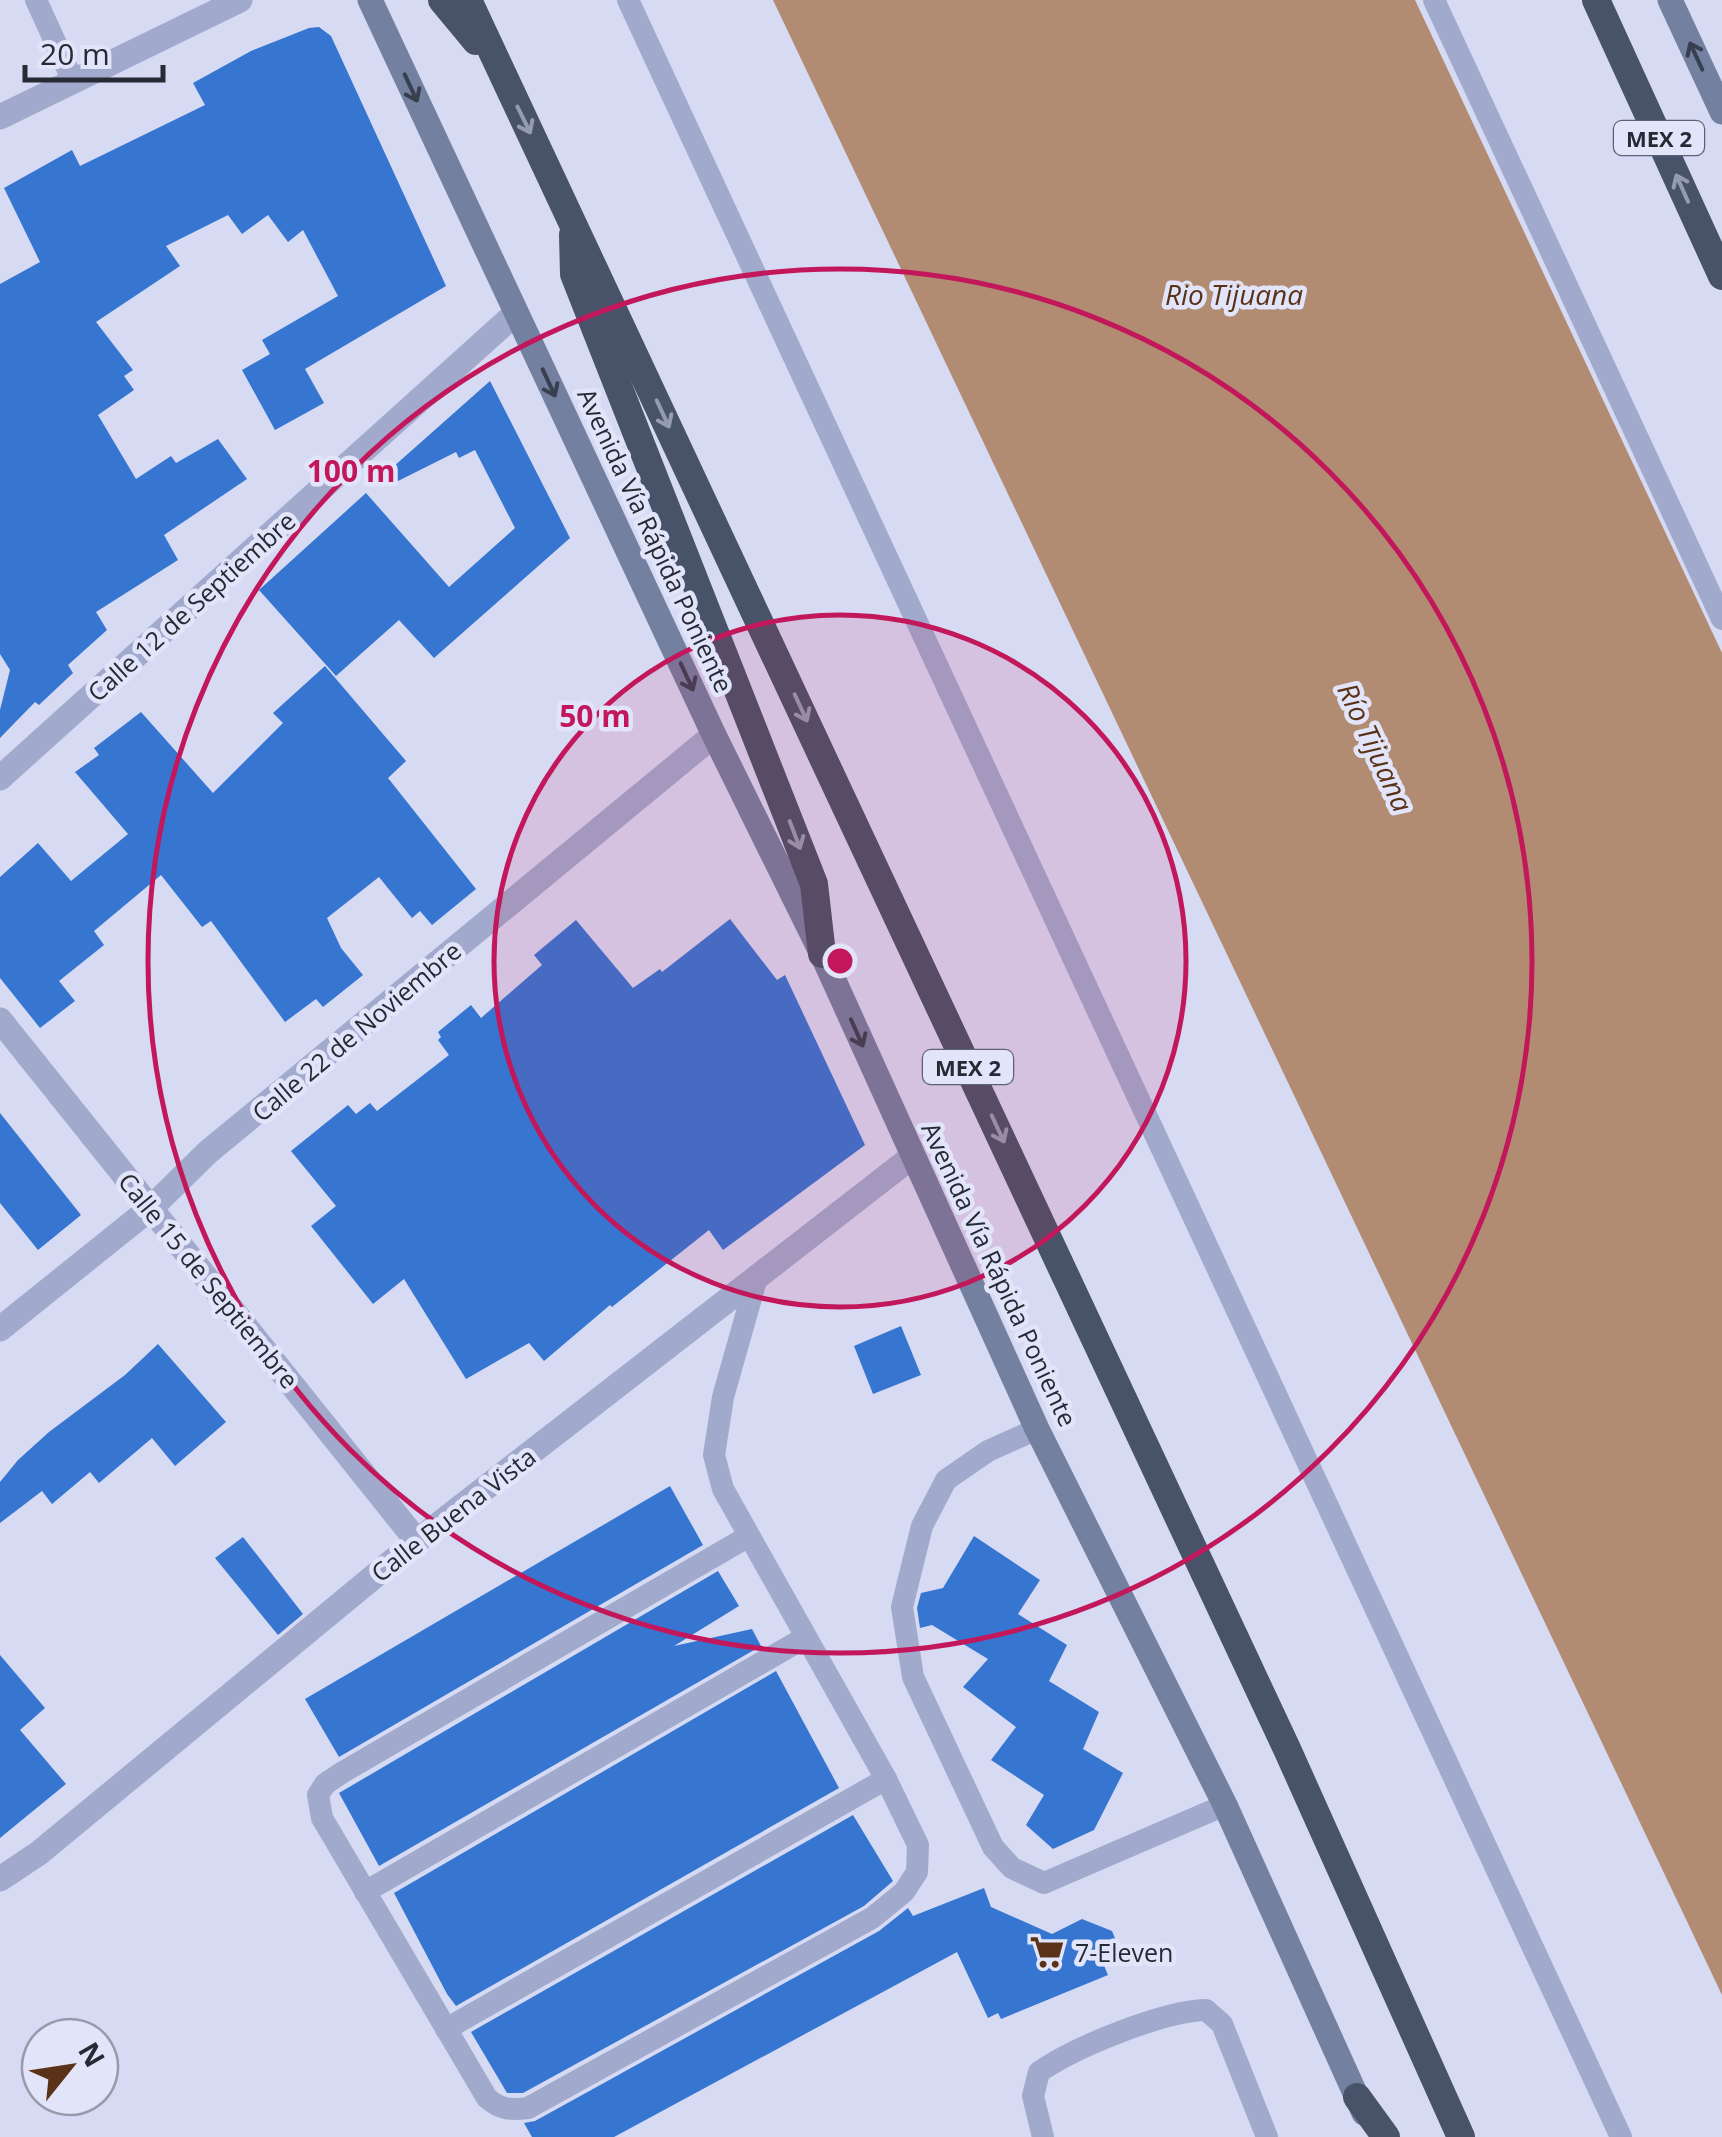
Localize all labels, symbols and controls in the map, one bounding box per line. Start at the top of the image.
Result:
scale bar [25,20,162,82]
text: 20 m [40,33,110,74]
one-way arrow [1686,41,1704,72]
one-way arrow [402,73,421,103]
one-way arrow [516,104,535,134]
road number: MEX 2 [1614,121,1704,155]
one-way arrow [1671,174,1690,204]
water label: Rio Tijuana [1165,275,1303,313]
one-way arrow [541,367,559,397]
street label: Avenida Vía Rápida Poniente [570,382,742,698]
one-way arrow [655,398,673,429]
text: 100 m [307,450,395,491]
street label: Calle 12 de Septiembre [80,503,302,709]
one-way arrow [678,661,697,691]
water label: Río Tijuana [1330,676,1422,818]
one-way arrow [792,692,811,722]
text: 50 m [559,695,631,736]
one-way arrow [787,819,805,849]
street label: Calle 22 de Noviembre [244,933,468,1129]
centre of rings [822,943,858,979]
one-way arrow [849,1017,868,1047]
road number: MEX 2 [923,1050,1013,1084]
one-way arrow [989,1114,1008,1144]
street label: Avenida Vía Rápida Poniente [914,1116,1086,1432]
street label: Calle 15 de Septiembre [111,1165,307,1395]
street label: Calle Buena Vista [364,1439,542,1589]
supermarket icon: 7-Eleven [1028,1933,1066,1971]
place label: 7-Eleven [1075,1935,1173,1969]
north arrow [20,2017,120,2117]
text: N [70,2035,115,2073]

